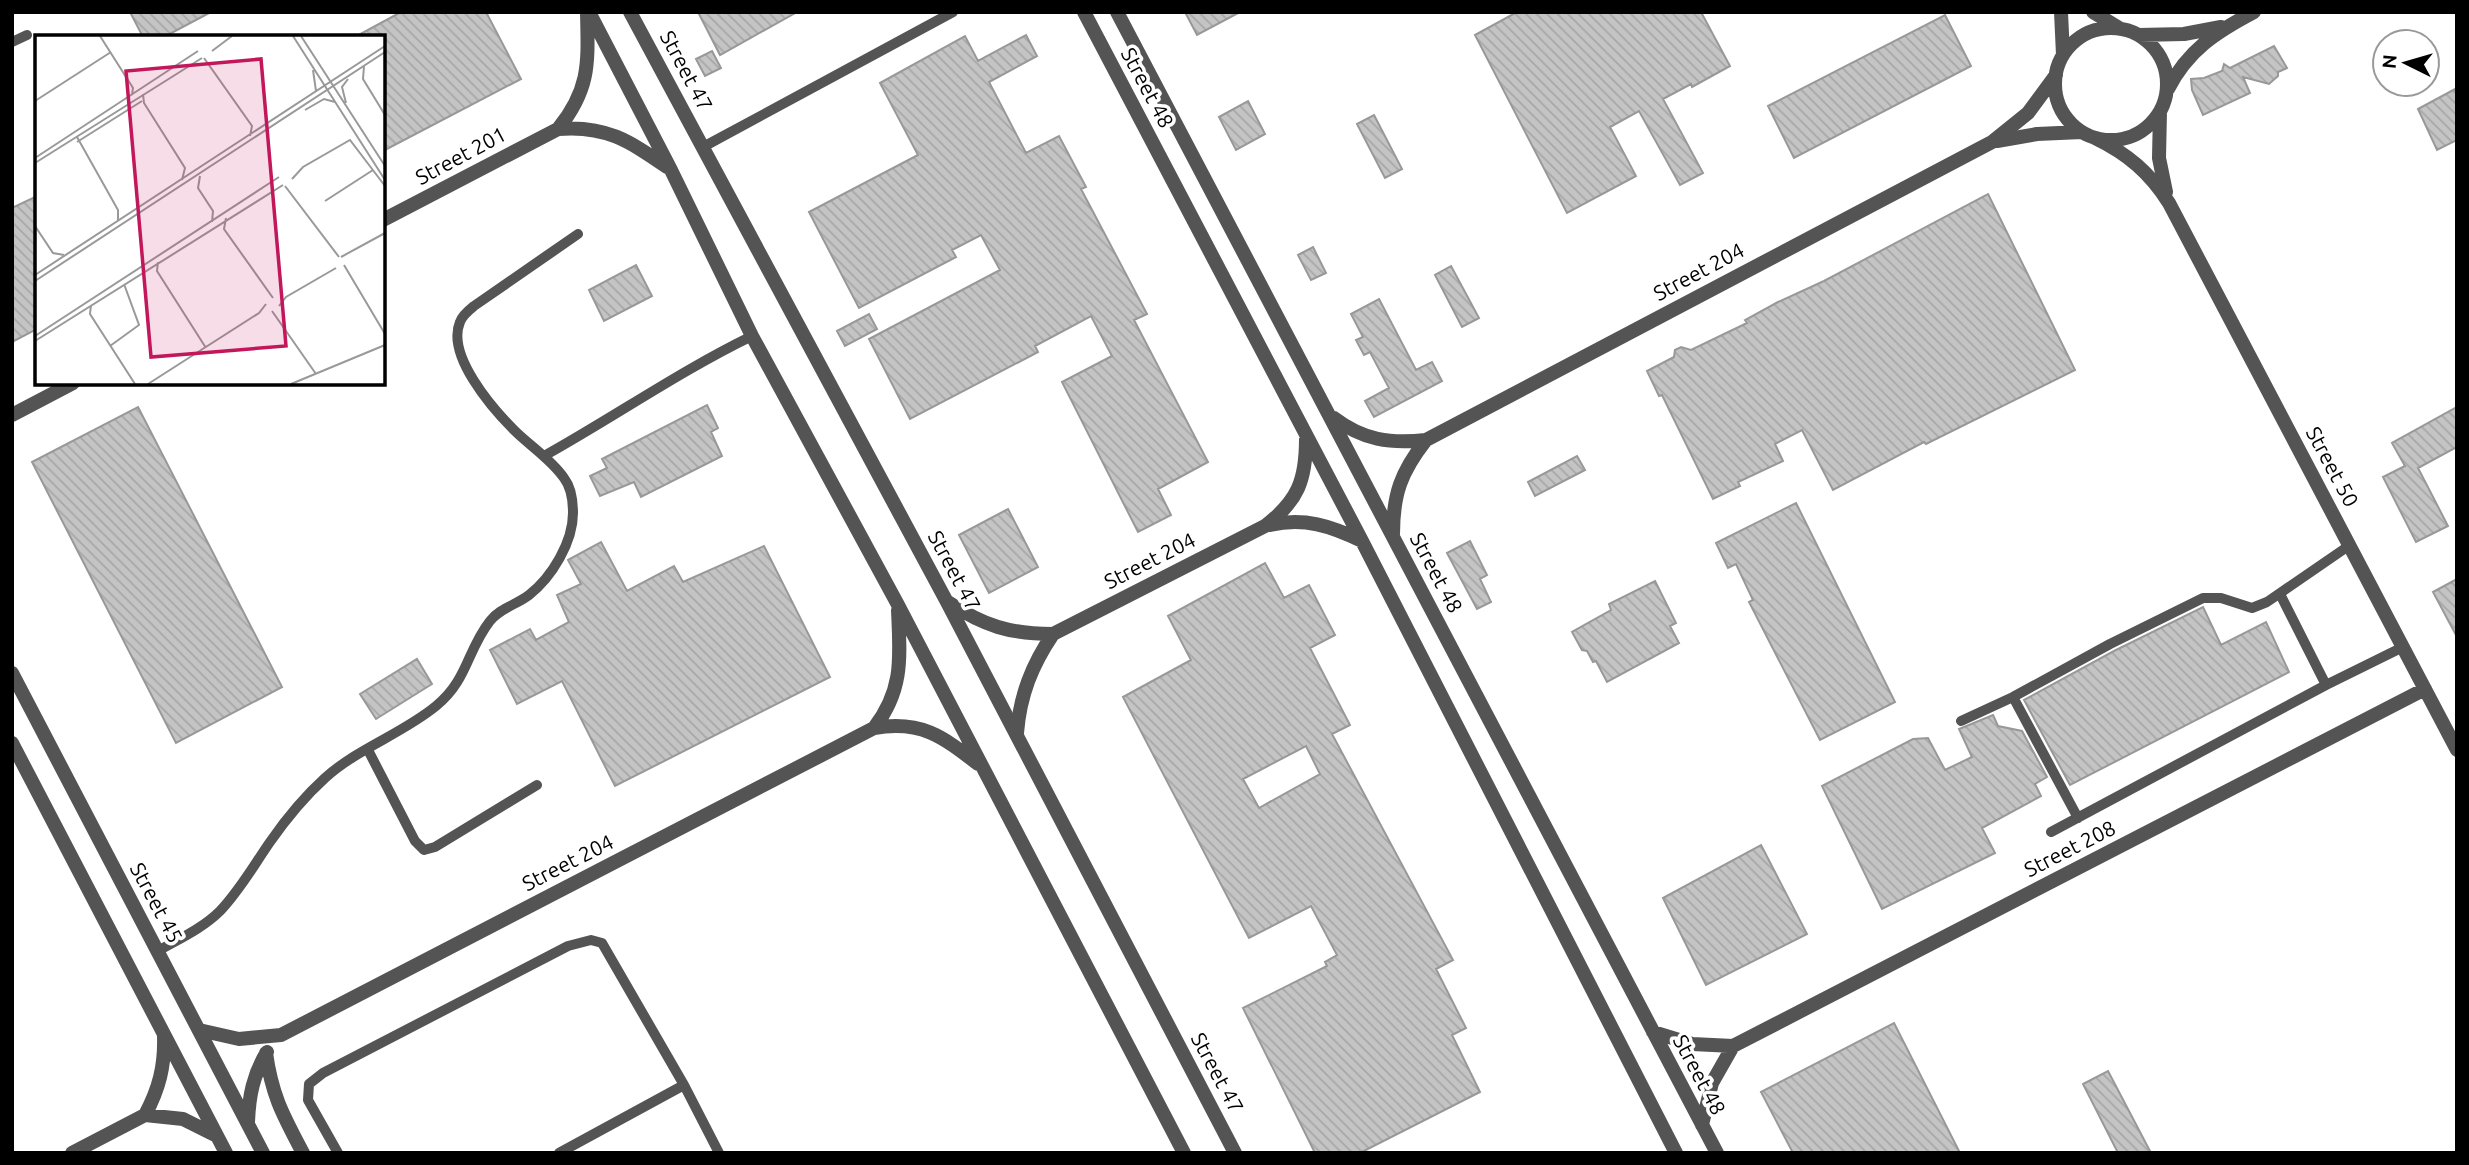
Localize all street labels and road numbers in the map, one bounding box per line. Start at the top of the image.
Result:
street label: Street 47 [656,26,718,115]
street label: Street 48 [1117,43,1179,132]
street label: Street 201 [411,121,510,189]
street label: Street 204 [1649,237,1748,305]
street label: Street 50 [2302,422,2364,511]
street label: Street 47 [924,526,986,615]
street label: Street 204 [1100,527,1199,593]
street label: Street 48 [1406,528,1468,617]
street label: Street 208 [2020,815,2119,881]
street label: Street 204 [518,829,617,895]
street label: Street 45 [126,858,188,947]
street label: Street 47 [1187,1028,1249,1117]
street label: Street 48 [1669,1030,1731,1119]

